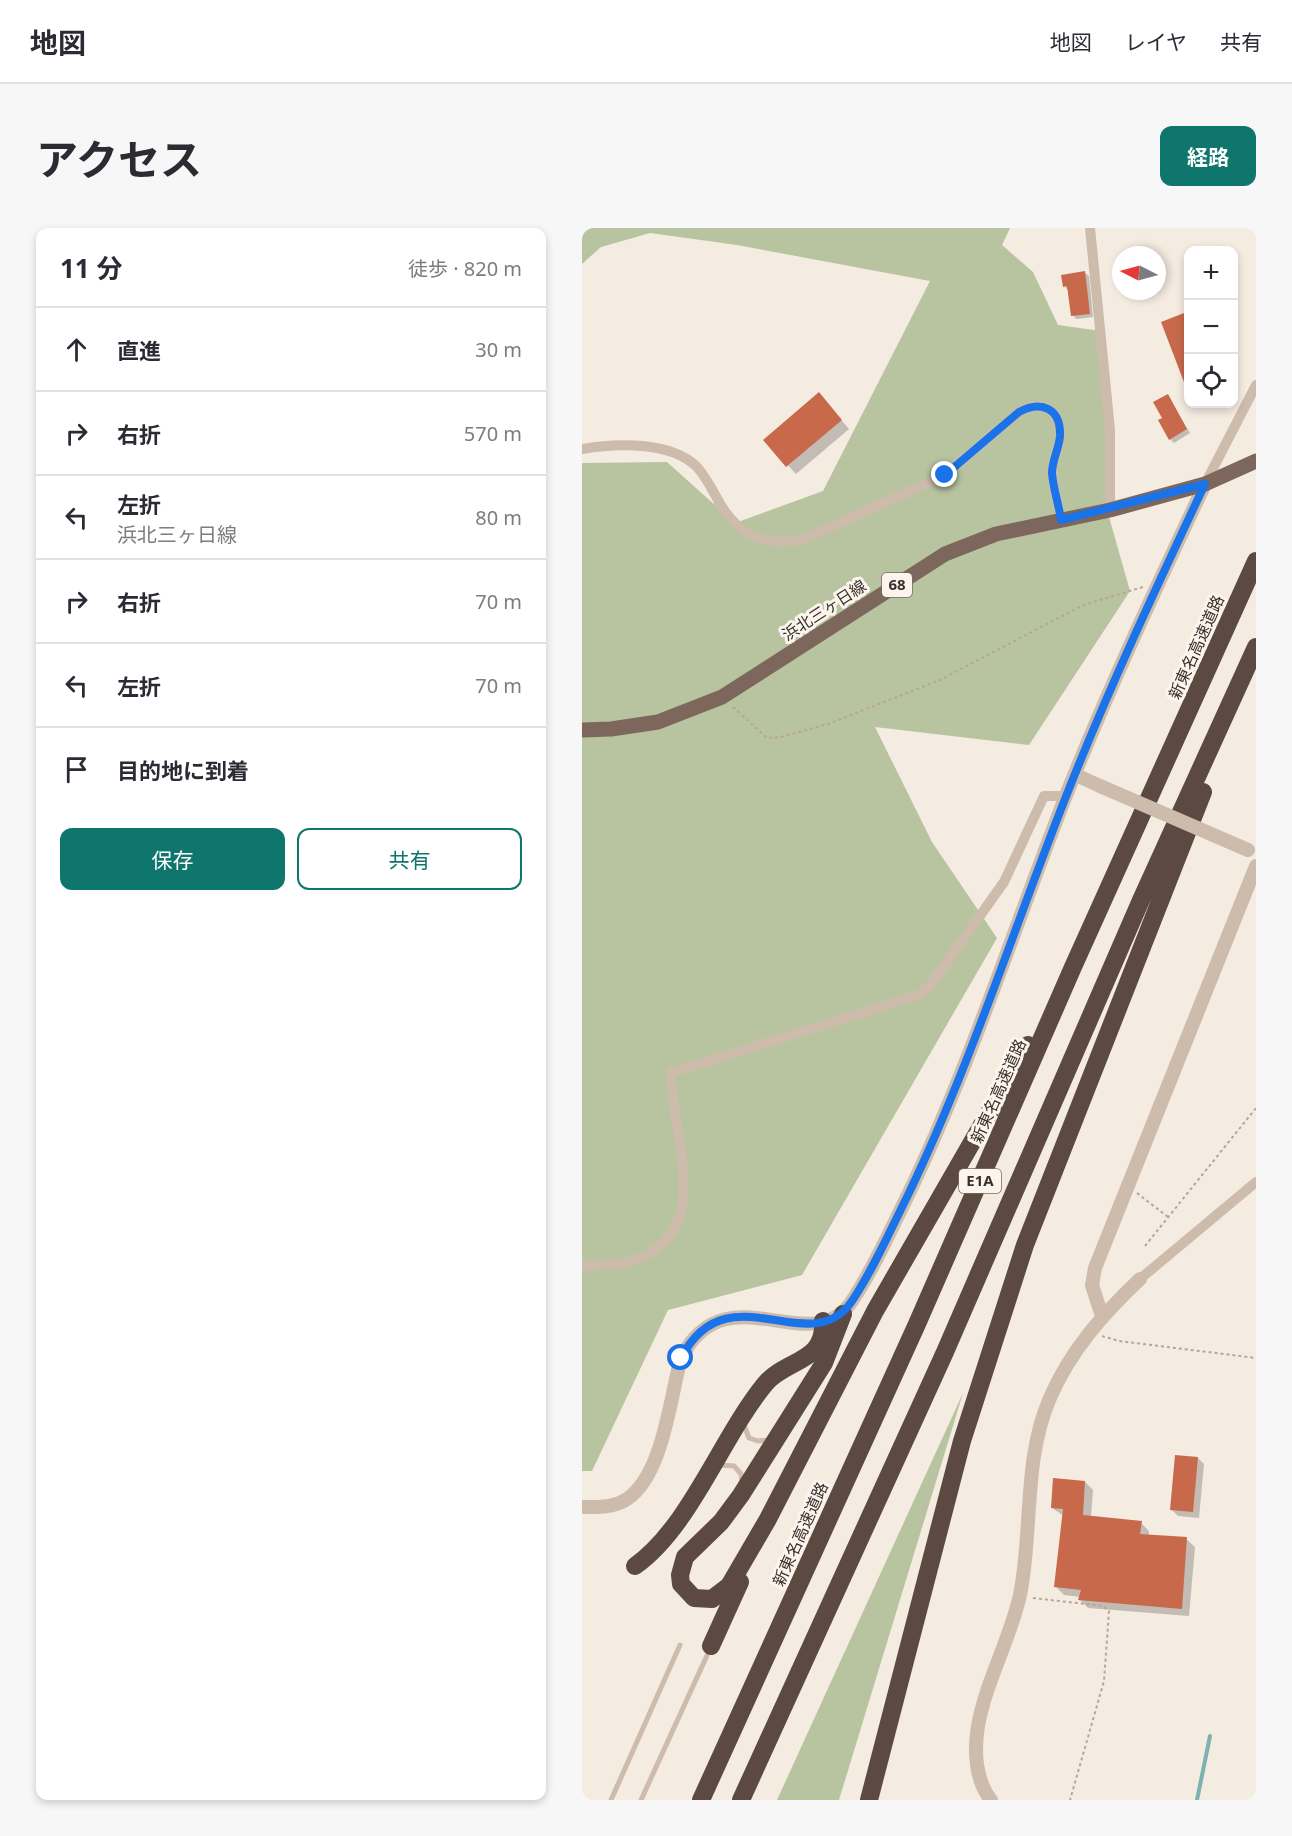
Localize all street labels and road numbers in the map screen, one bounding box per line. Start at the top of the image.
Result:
road number: 68 [882,573,912,597]
street label: 浜北三ヶ日線 [778,575,870,645]
street label: 新東名高速道路 [1163,591,1229,703]
street label: 新東名高速道路 [965,1035,1031,1147]
road number: E1A [959,1169,1001,1193]
street label: 新東名高速道路 [767,1478,833,1590]

